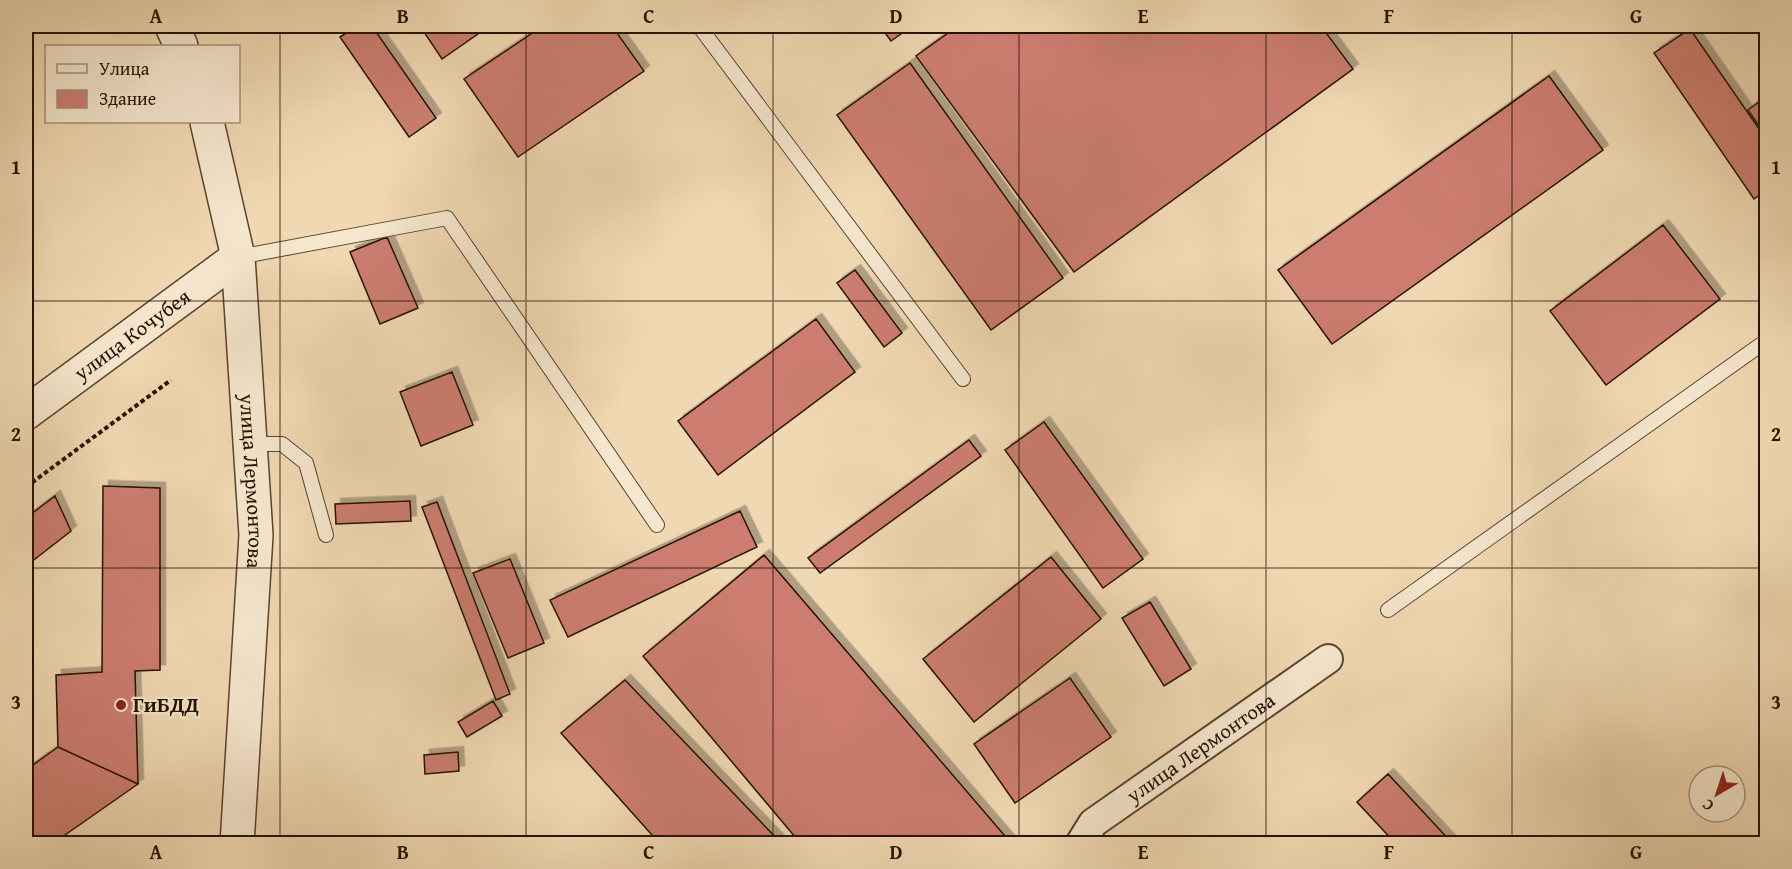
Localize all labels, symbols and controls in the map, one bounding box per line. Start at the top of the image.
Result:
text: A [150,1,163,30]
text: B [397,1,409,30]
text: C [643,1,655,30]
text: D [889,1,903,30]
text: E [1138,1,1149,30]
text: F [1384,1,1394,30]
text: G [1630,1,1642,30]
legend [45,45,240,123]
text: Улица [99,55,150,82]
text: Здание [99,85,156,112]
text: 1 [11,152,21,181]
text: 1 [1771,152,1781,181]
street label: улица Кочубея [66,281,197,388]
street label: улица Лермонтова [232,392,272,569]
text: 2 [11,419,21,448]
text: 2 [1771,419,1781,448]
street label: улица Лермонтова [1119,685,1281,811]
text: 3 [11,687,21,716]
text: 3 [1771,687,1781,716]
place label: ГиБДД [133,689,200,720]
marker: ГиБДД [114,698,128,712]
north arrow [1687,764,1747,824]
text: С [1696,793,1719,818]
text: A [150,837,163,866]
text: B [397,837,409,866]
text: C [643,837,655,866]
text: D [889,837,903,866]
text: E [1138,837,1149,866]
text: F [1384,837,1394,866]
text: G [1630,837,1642,866]

